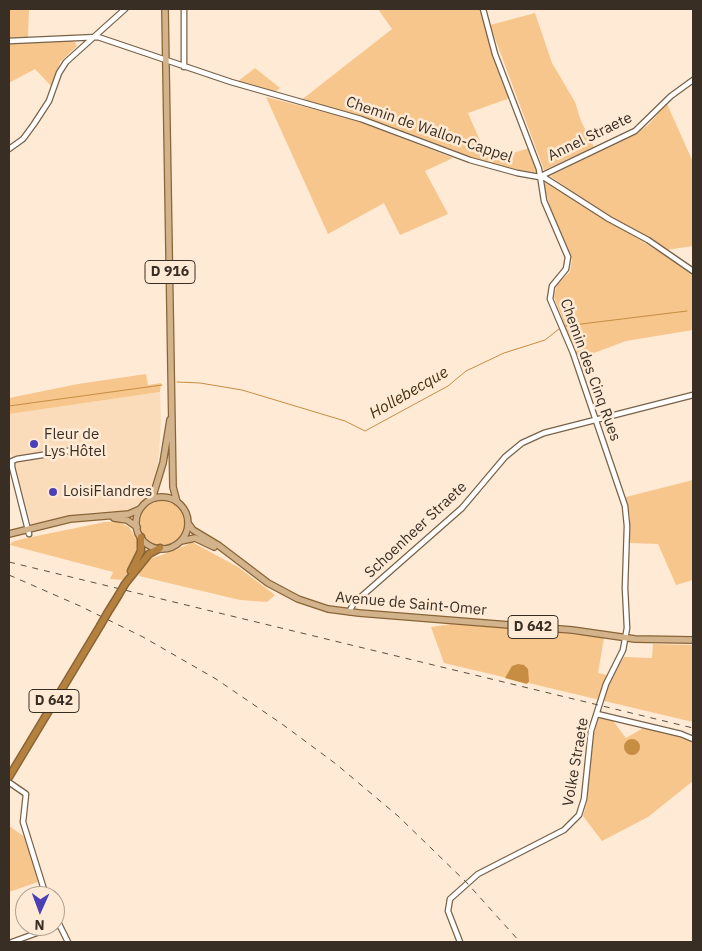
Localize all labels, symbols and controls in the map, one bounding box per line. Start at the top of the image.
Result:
street label: Chemin de Wallon-Cappel [343,93,515,167]
street label: Annel Straete [545,109,635,165]
road number: D 916 [145,260,195,284]
street label: Chemin des Cinq Rues [556,296,624,444]
water label: Hollebecque [366,363,452,423]
place label: Fleur de Lys Hôtel [44,426,106,461]
marker: Fleur de Lys Hôtel [28,438,40,450]
street label: Schoenheer Straete [361,478,471,582]
place label: LoisiFlandres [63,483,152,501]
marker: LoisiFlandres [47,486,59,498]
street label: Avenue de Saint-Omer [335,588,487,620]
road number: D 642 [508,616,558,638]
road number: D 642 [29,689,79,712]
street label: Volke Straete [559,716,593,808]
north arrow [15,886,65,936]
text: N [34,916,45,934]

